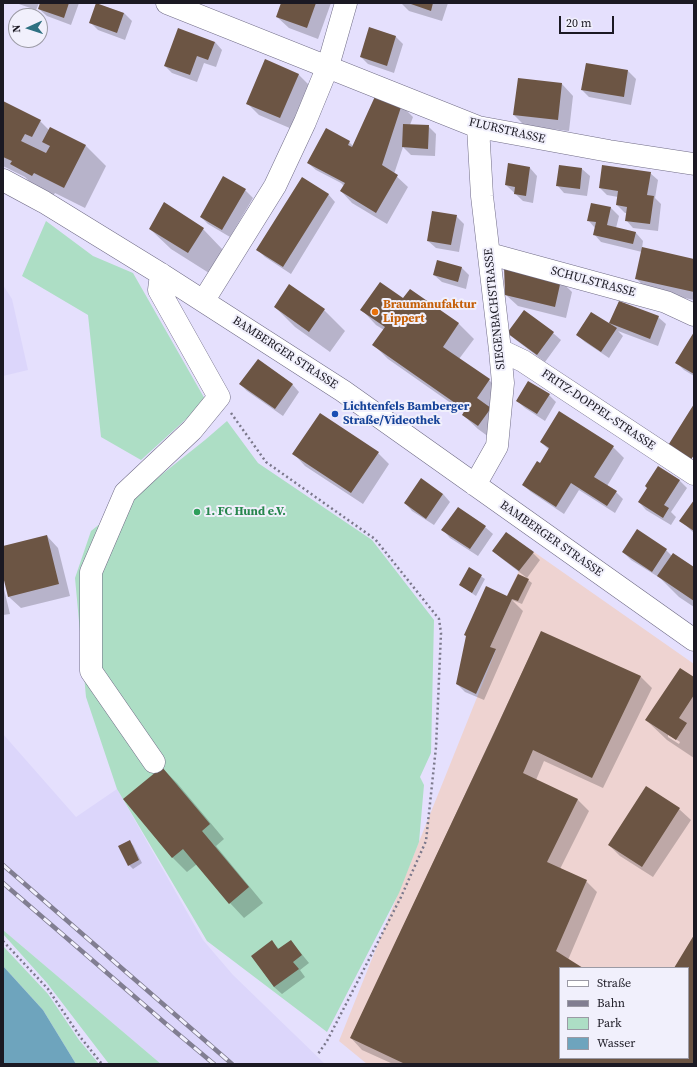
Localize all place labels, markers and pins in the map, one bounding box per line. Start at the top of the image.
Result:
place label: Braumanufaktur Lippert [383,298,476,326]
marker: Braumanufaktur Lippert [370,307,380,317]
place label: Lichtenfels Bamberger Straße/Videothek [343,400,469,428]
marker: Lichtenfels Bamberger Straße/Videothek [330,409,340,419]
place label: 1. FC Hund e.V. [205,505,286,519]
marker: 1. FC Hund e.V. [192,507,202,517]

